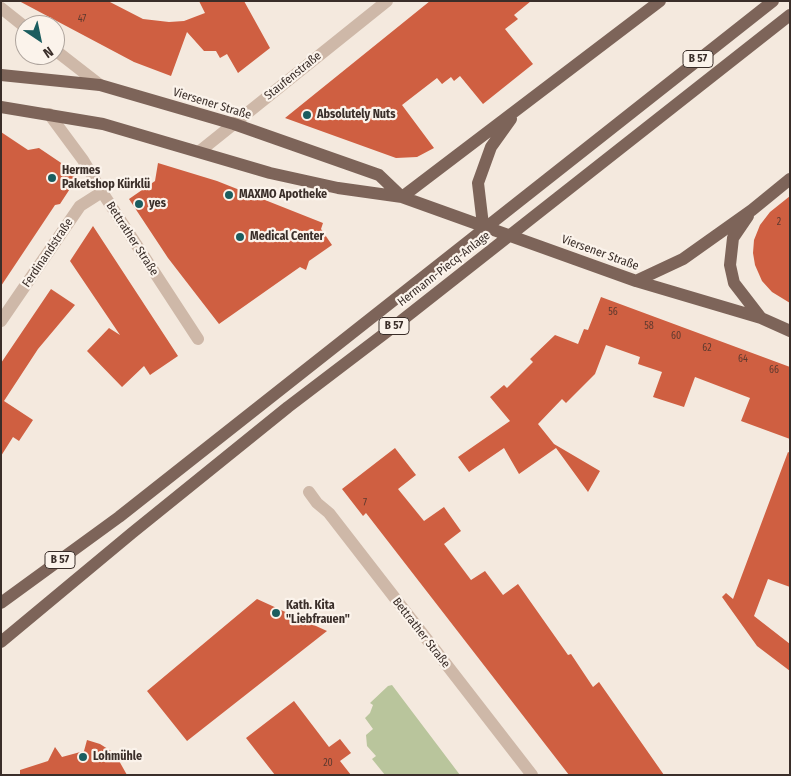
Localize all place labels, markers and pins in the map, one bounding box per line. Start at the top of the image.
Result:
place label: Absolutely Nuts [317,108,396,122]
marker: Absolutely Nuts [301,109,313,121]
place label: Hermes Paketshop Kürklü [62,164,150,192]
marker: Hermes Paketshop Kürklü [46,172,58,184]
place label: MAXMO Apotheke [239,188,327,202]
marker: MAXMO Apotheke [223,189,235,201]
place label: yes [149,197,166,211]
marker: yes [133,198,145,210]
place label: Medical Center [250,230,324,244]
marker: Medical Center [234,231,246,243]
place label: Kath. Kita "Liebfrauen" [286,599,350,627]
marker: Kath. Kita "Liebfrauen" [270,607,282,619]
place label: Lohmühle [93,750,142,764]
marker: Lohmühle [77,751,89,763]

